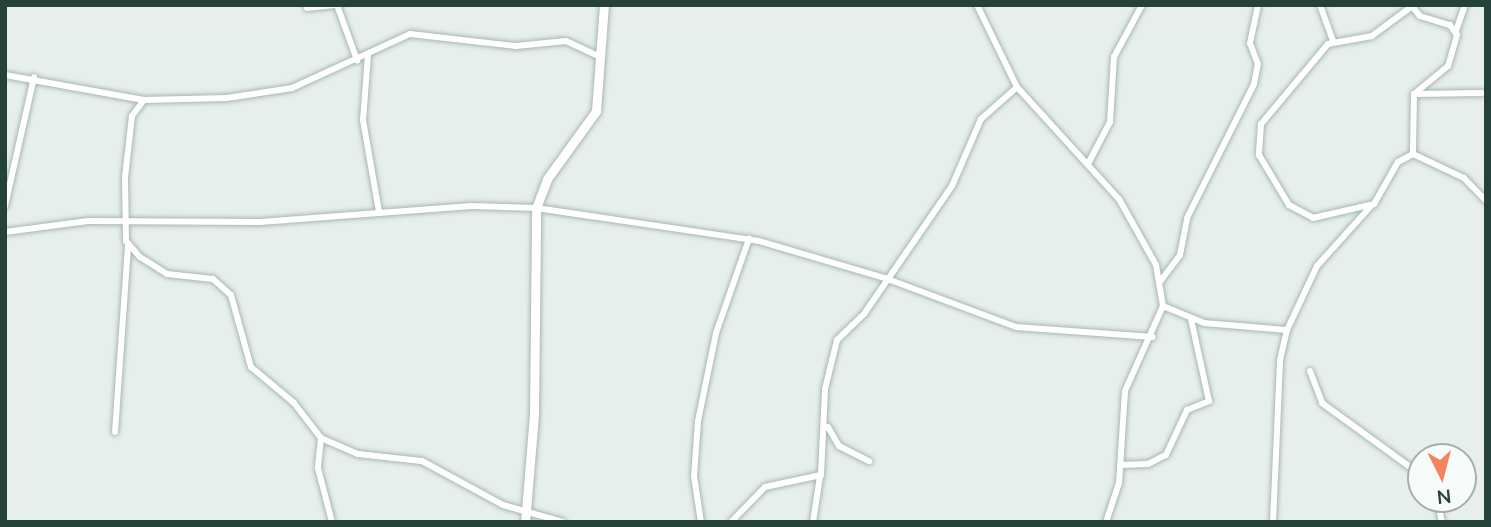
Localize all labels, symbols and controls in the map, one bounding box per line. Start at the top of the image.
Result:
north arrow [1407,443,1477,513]
text: N [1436,484,1452,510]

